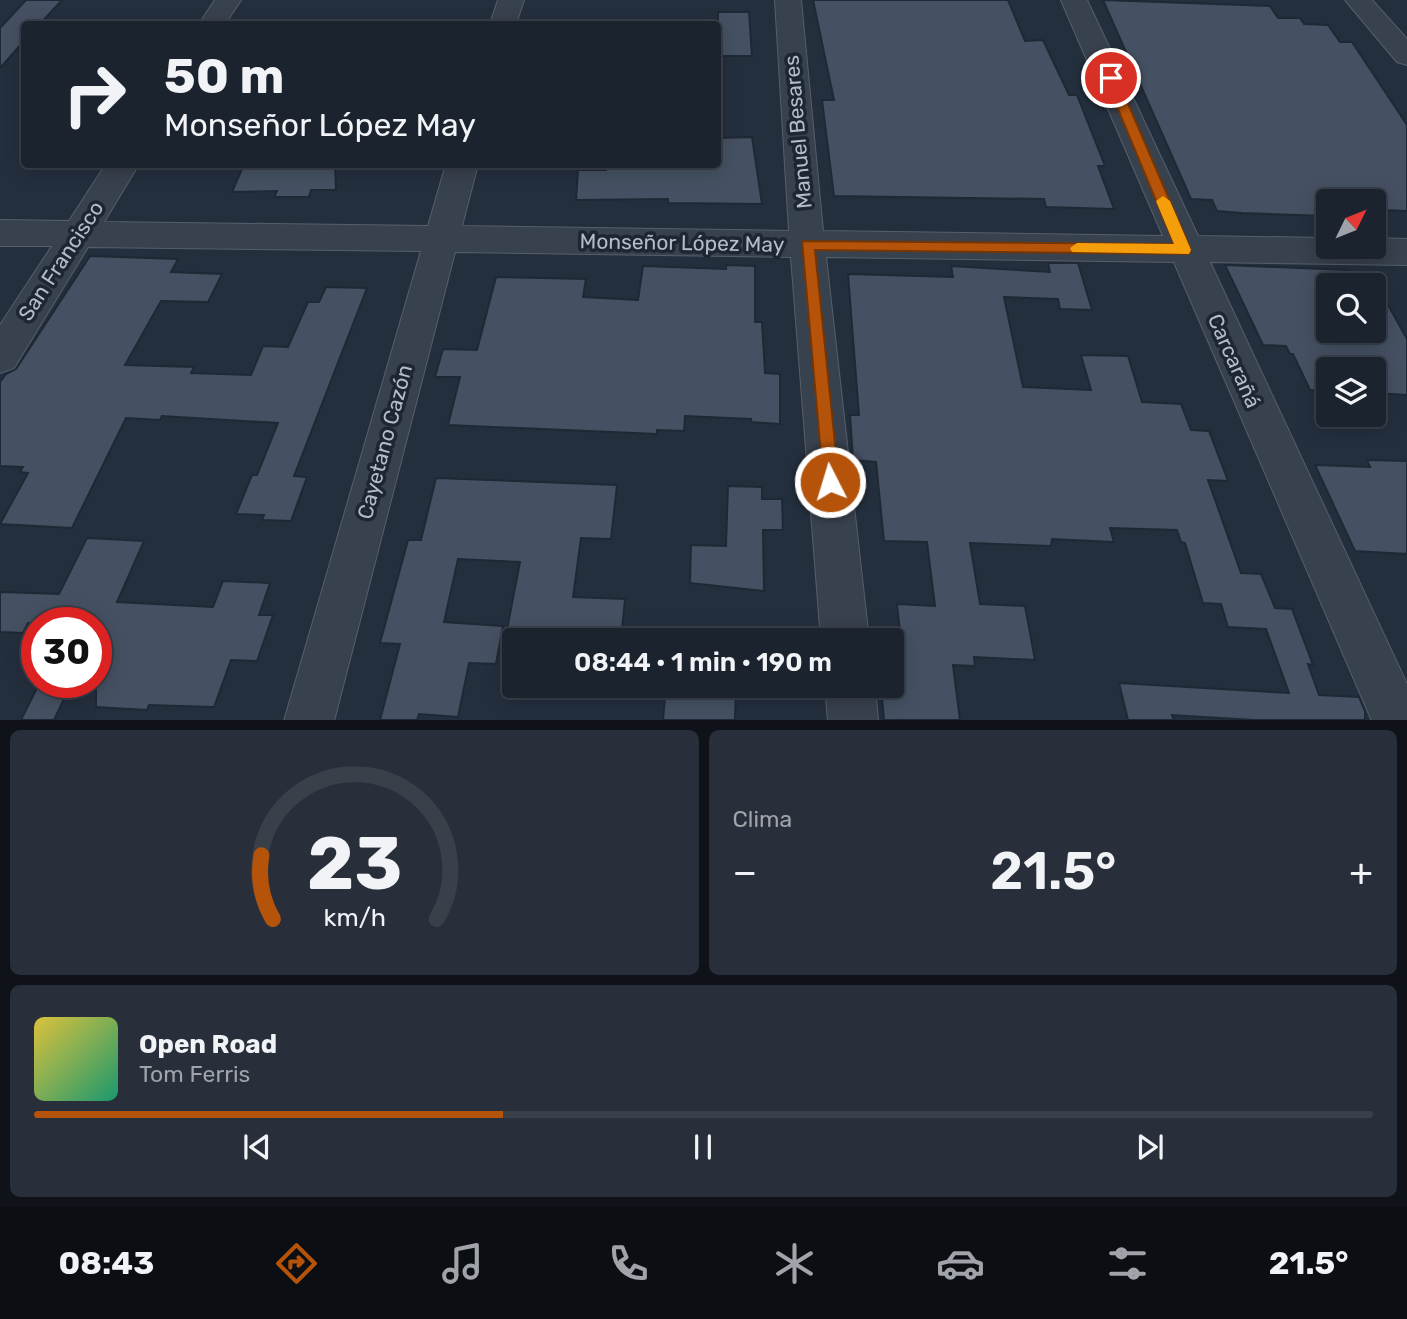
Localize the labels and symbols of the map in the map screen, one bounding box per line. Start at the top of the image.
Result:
pin [1081,48,1141,108]
street label: Manuel Besares [778,54,817,210]
north arrow [1316,189,1386,259]
street label: San Francisco [13,196,109,325]
street label: Monseñor López May [579,228,785,257]
street label: Carcarañá [1203,310,1266,412]
street label: Cayetano Cazón [352,362,417,522]
position arrow [793,445,867,519]
speed limit sign: 30 [21,607,112,698]

